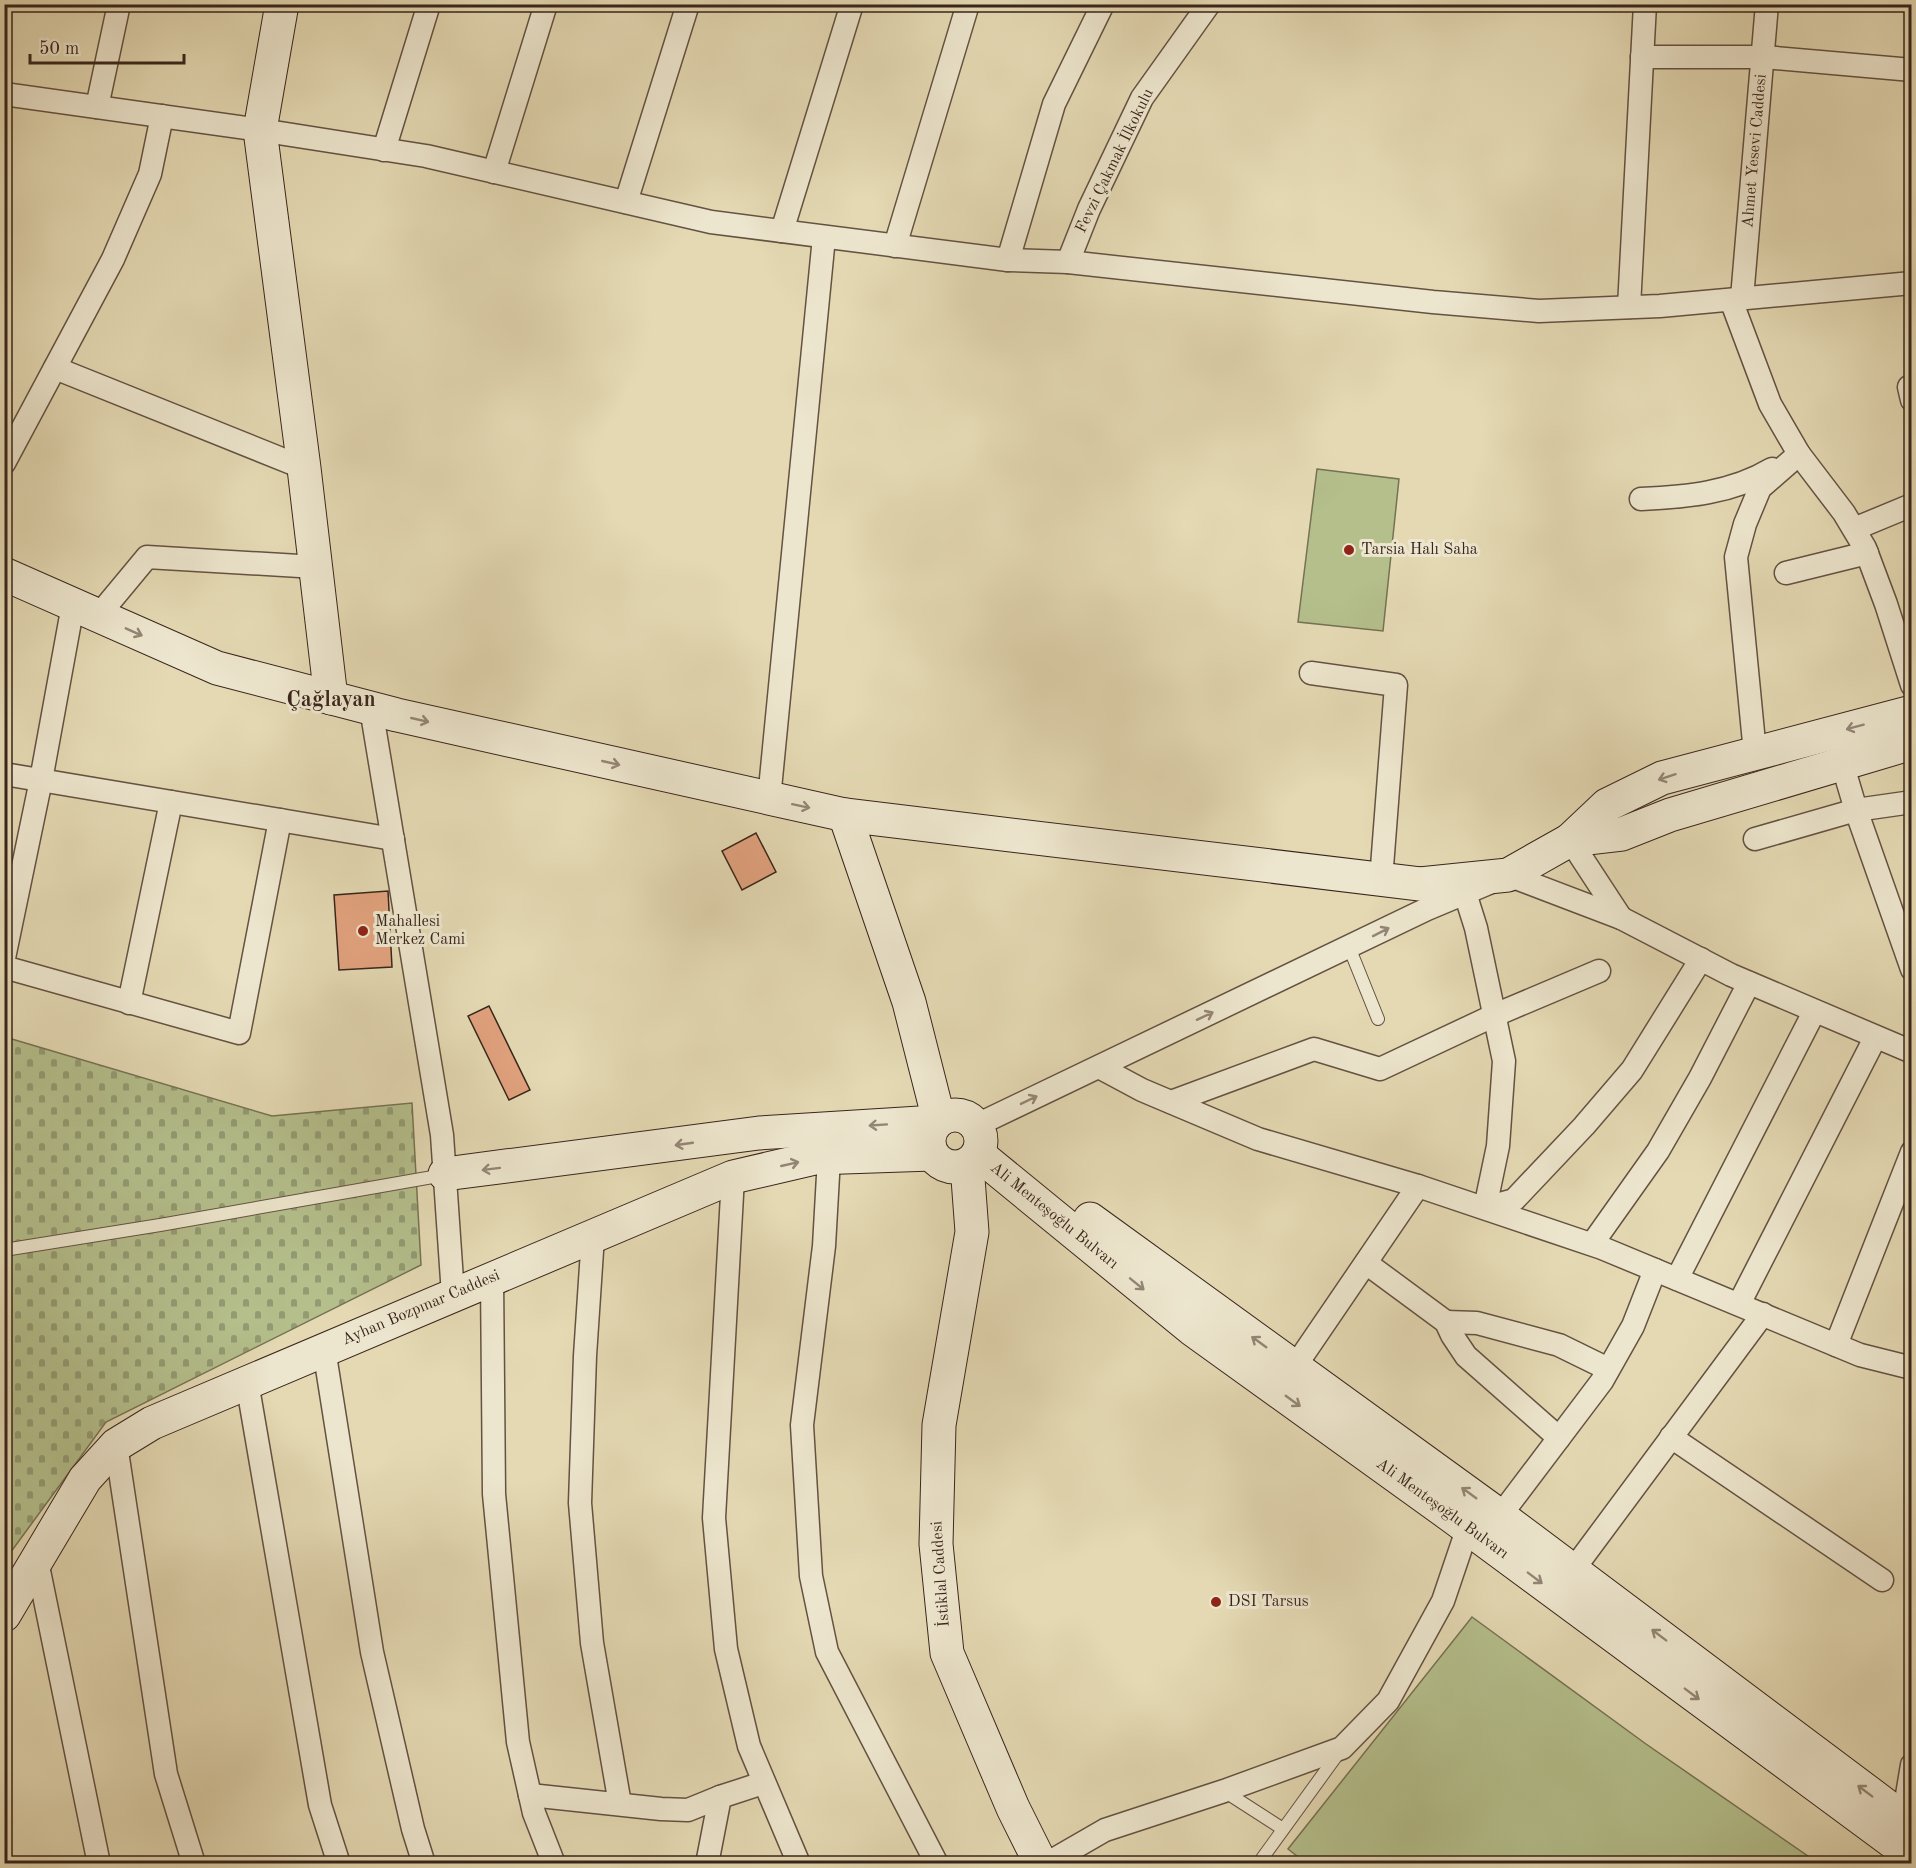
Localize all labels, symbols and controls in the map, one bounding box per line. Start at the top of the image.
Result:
scale bar [30,27,184,65]
text: 50 m [39,40,79,58]
street label: Ahmet Yesevi Caddesi [1740,73,1770,229]
street label: Fevzi Çakmak İlkokulu [1070,84,1157,236]
place label: Tarsia Halı Saha [1361,542,1478,558]
marker: Tarsia Halı Saha [1342,543,1356,557]
one-way arrow [125,627,143,638]
district label: Çağlayan [286,689,376,711]
one-way arrow [410,715,430,726]
one-way arrow [1846,721,1865,733]
one-way arrow [600,758,620,769]
one-way arrow [1658,773,1677,784]
one-way arrow [791,801,810,812]
place label: Mahallesi Merkez Cami [375,914,465,948]
marker: Mahallesi Merkez Cami [356,924,370,938]
one-way arrow [1372,926,1390,937]
one-way arrow [1196,1009,1214,1021]
one-way arrow [1020,1094,1038,1106]
one-way arrow [869,1120,889,1131]
one-way arrow [675,1138,694,1149]
one-way arrow [780,1158,799,1169]
street label: Ali Menteşoğlu Bulvarı [987,1160,1121,1272]
one-way arrow [481,1163,501,1174]
street label: Ayhan Bozpınar Caddesi [340,1267,502,1349]
one-way arrow [1129,1277,1145,1290]
one-way arrow [1252,1336,1268,1349]
one-way arrow [1284,1395,1300,1407]
street label: Ali Menteşoğlu Bulvarı [1373,1456,1511,1562]
one-way arrow [1461,1487,1477,1499]
street label: İstiklal Caddesi [925,1520,953,1628]
one-way arrow [1527,1571,1543,1584]
place label: DSI Tarsus [1228,1594,1309,1610]
marker: DSI Tarsus [1209,1595,1223,1609]
one-way arrow [1651,1629,1667,1641]
one-way arrow [1683,1688,1699,1700]
one-way arrow [1857,1784,1873,1797]

